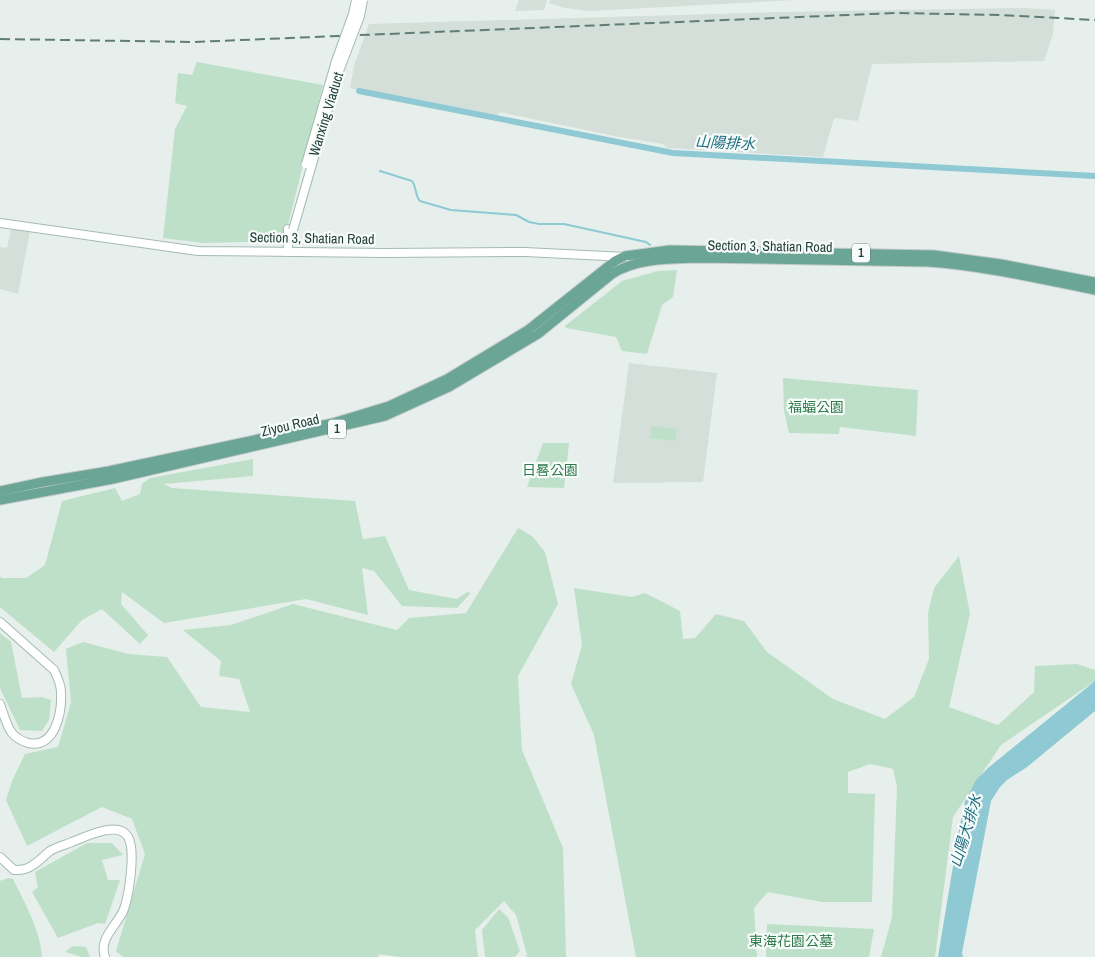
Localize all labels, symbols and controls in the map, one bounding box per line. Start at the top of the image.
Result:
street label: Wanxing Viaduct [305,70,347,158]
water label: 山陽排水 [695,130,757,155]
street label: Section 3, Shatian Road [249,228,375,248]
street label: Section 3, Shatian Road [707,236,833,256]
road number: 1 [852,244,870,262]
park label: 福蝠公園 [788,398,844,416]
street label: Ziyou Road [259,410,321,440]
road number: 1 [328,419,346,438]
park label: 日晷公園 [522,461,578,479]
water label: 山陽大排水 [945,791,987,870]
park label: 東海花園公墓 [749,932,833,950]

